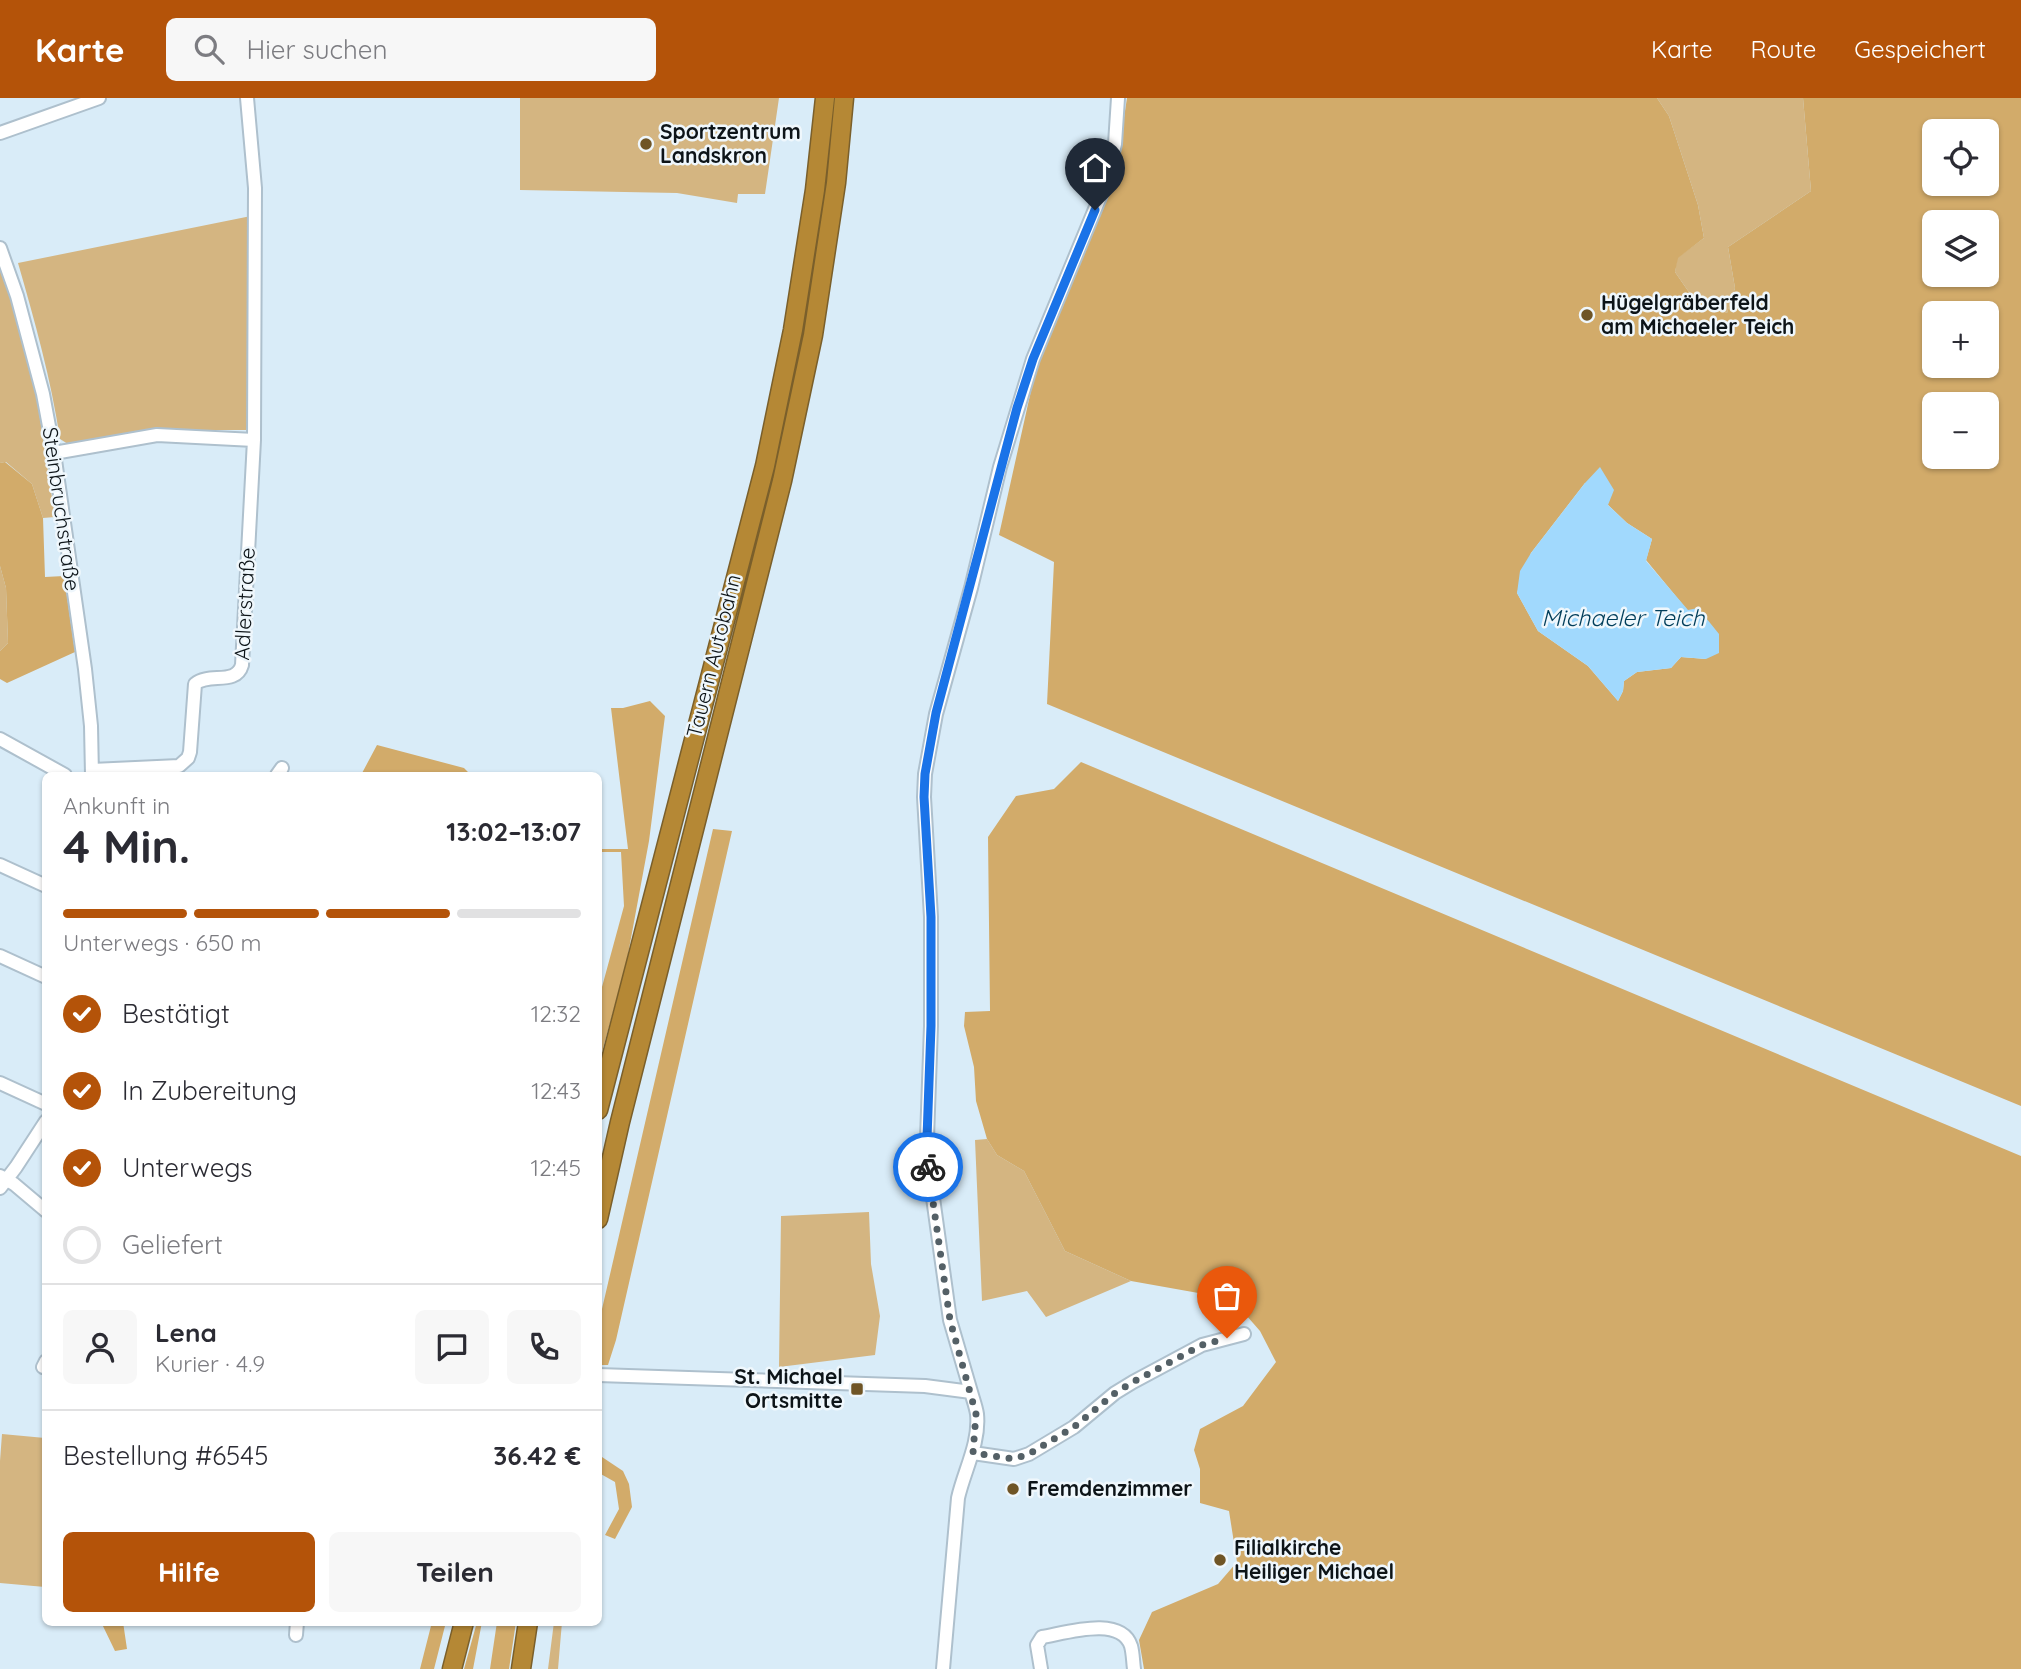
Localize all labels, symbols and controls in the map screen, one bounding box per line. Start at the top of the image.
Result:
search box [166,18,656,81]
text: Karte [35,29,124,70]
icon: search [190,30,228,68]
text: Hier suchen [246,33,388,66]
text: Karte [1651,34,1713,64]
text: Route [1751,34,1816,64]
text: Gespeichert [1854,34,1986,64]
place label: Sportzentrum Landskron [660,118,801,168]
map controls [1922,119,1999,469]
button: locate [1922,119,1999,196]
marker: Sportzentrum Landskron [638,136,654,152]
pin [1065,138,1125,210]
icon: home [1076,149,1114,187]
button: layers [1922,210,1999,287]
place label: Hügelgräberfeld am Michaeler Teich [1601,289,1794,339]
button: + [1922,301,1999,378]
marker: Hügelgräberfeld am Michaeler Teich [1579,307,1595,323]
button: − [1922,392,1999,469]
street label: Steinbruchstraße [38,425,86,592]
street label: Adlerstraße [228,547,260,661]
street label: Tauern Autobahn [680,571,746,740]
water label: Michaeler Teich [1541,603,1705,632]
text: Ankunft in [63,791,170,820]
text: 13:02–13:07 [446,815,581,848]
text: 4 Min. [63,817,190,875]
text: Unterwegs · 650 m [63,928,261,957]
icon: check [63,995,101,1033]
text: Bestätigt [122,997,230,1030]
text: 12:32 [531,999,581,1028]
icon: check [63,1072,101,1110]
text: In Zubereitung [122,1074,297,1107]
text: 12:43 [531,1076,581,1105]
courier [893,1132,963,1202]
icon: bike [909,1148,947,1186]
icon: check [63,1149,101,1187]
text: Unterwegs [122,1151,253,1184]
text: 12:45 [531,1153,581,1182]
text: Geliefert [122,1228,223,1261]
pin [1197,1266,1257,1338]
icon: bag [1208,1277,1246,1315]
button: person [63,1310,137,1384]
button: chat [415,1310,489,1384]
button: phone [507,1310,581,1384]
text: Lena [155,1316,217,1349]
text: Kurier · 4.9 [155,1349,265,1378]
place label: St. Michael Ortsmitte [734,1363,843,1413]
marker: St. Michael Ortsmitte [849,1381,865,1397]
text: Bestellung #6545 [63,1439,268,1472]
text: 36.42 € [493,1439,581,1472]
place label: Fremdenzimmer [1027,1475,1192,1501]
marker: Fremdenzimmer [1005,1481,1021,1497]
button: Hilfe [63,1532,315,1612]
button: Teilen [329,1532,581,1612]
place label: Filialkirche Heiliger Michael [1234,1534,1394,1584]
marker: Filialkirche Heiliger Michael [1212,1552,1228,1568]

